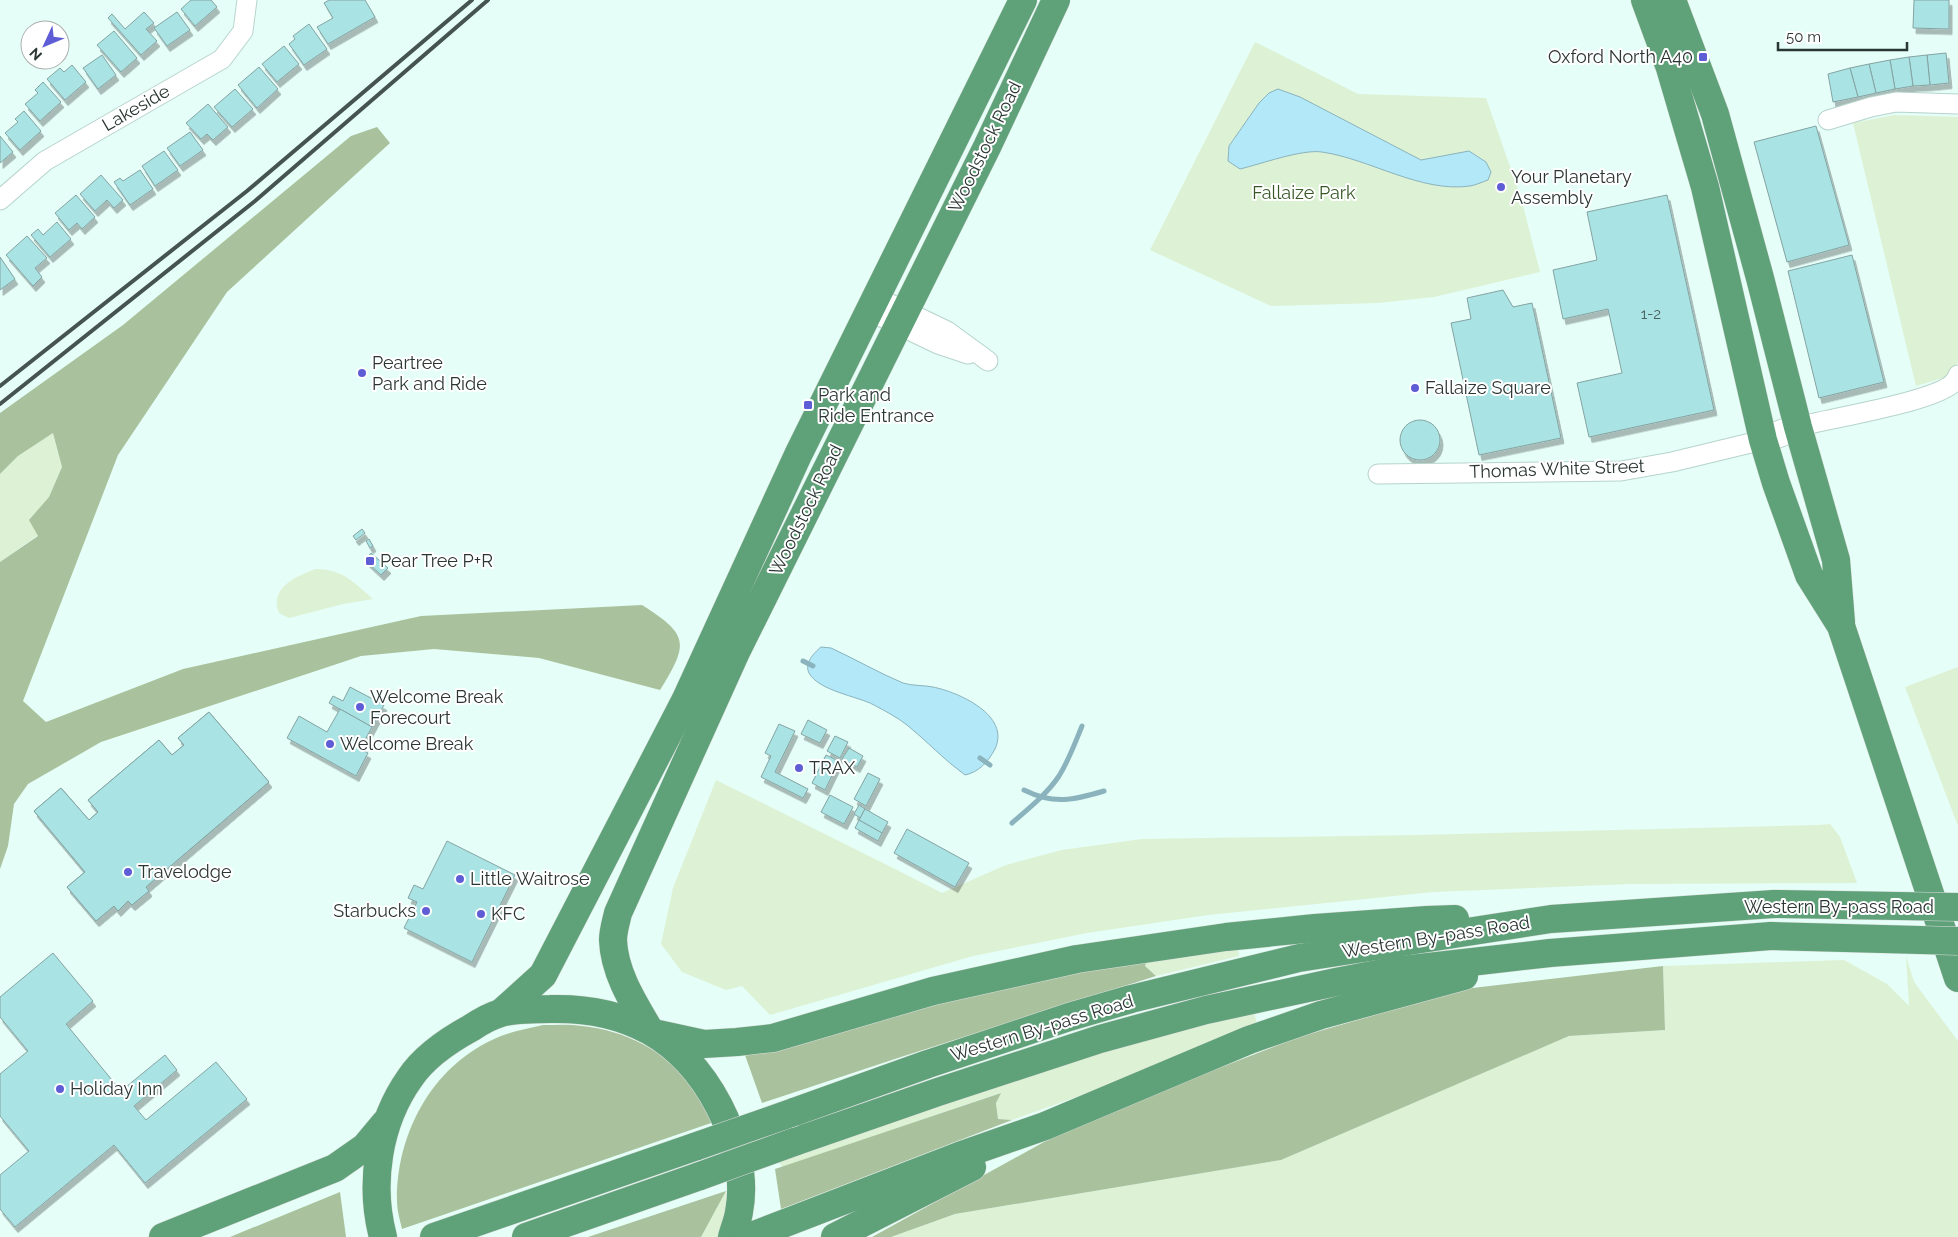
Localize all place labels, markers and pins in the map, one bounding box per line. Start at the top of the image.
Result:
place label: Oxford North A40 [1548,46,1693,67]
marker: Oxford North A40 [1697,51,1709,63]
place label: Your Planetary Assembly [1511,166,1632,208]
marker: Your Planetary Assembly [1495,181,1507,193]
place label: Peartree Park and Ride [372,352,487,394]
marker: Peartree Park and Ride [356,367,368,379]
place label: Fallaize Square [1425,377,1551,398]
marker: Fallaize Square [1409,382,1421,394]
place label: Park and Ride Entrance [818,384,935,426]
marker: Park and Ride Entrance [802,399,814,411]
place label: Pear Tree P+R [380,550,493,571]
marker: Pear Tree P+R [364,555,376,567]
place label: Welcome Break Forecourt [370,686,504,728]
marker: Welcome Break Forecourt [354,701,366,713]
place label: Welcome Break [340,733,474,754]
marker: Welcome Break [324,738,336,750]
place label: TRAX [809,757,856,778]
marker: TRAX [793,762,805,774]
place label: Travelodge [138,861,232,882]
marker: Travelodge [122,866,134,878]
place label: Little Waitrose [470,868,590,889]
marker: Little Waitrose [454,873,466,885]
place label: Starbucks [333,900,416,921]
place label: KFC [491,903,525,924]
marker: Starbucks [420,905,432,917]
marker: KFC [475,908,487,920]
place label: Holiday Inn [70,1078,163,1099]
marker: Holiday Inn [54,1083,66,1095]

